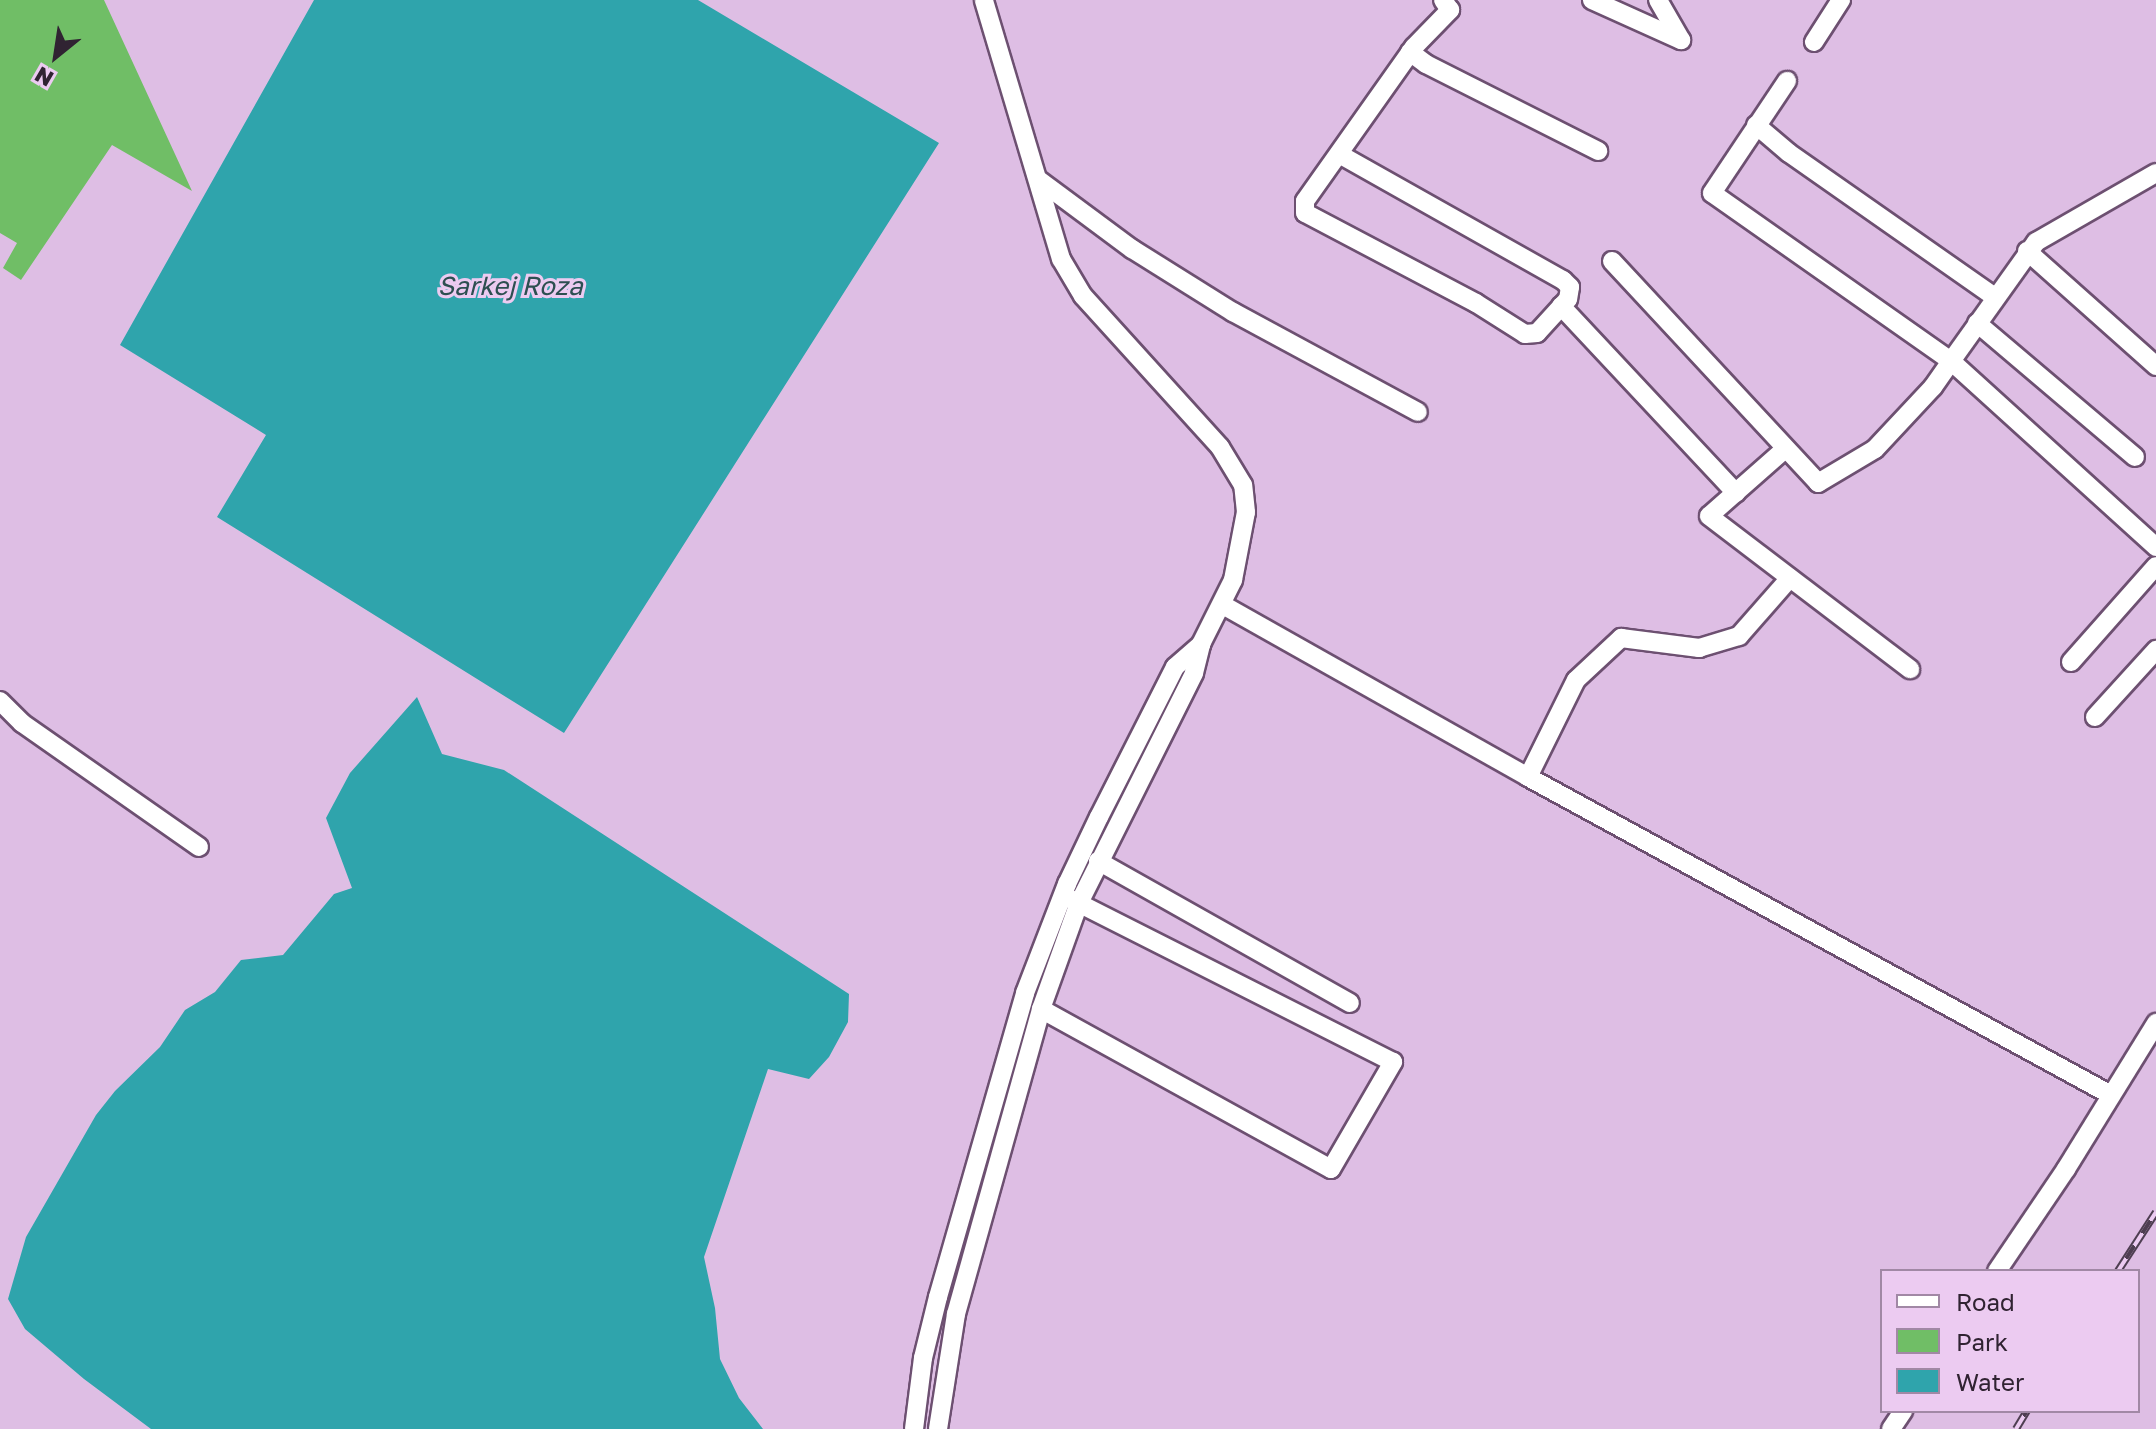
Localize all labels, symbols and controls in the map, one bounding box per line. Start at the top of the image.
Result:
north arrow [16,16,96,96]
text: N [30,61,58,93]
water label: Sarkej Roza [437,270,583,302]
legend [1880,1269,2140,1413]
text: Road [1956,1287,2015,1316]
text: Park [1956,1327,2008,1356]
text: Water [1956,1367,2024,1396]

